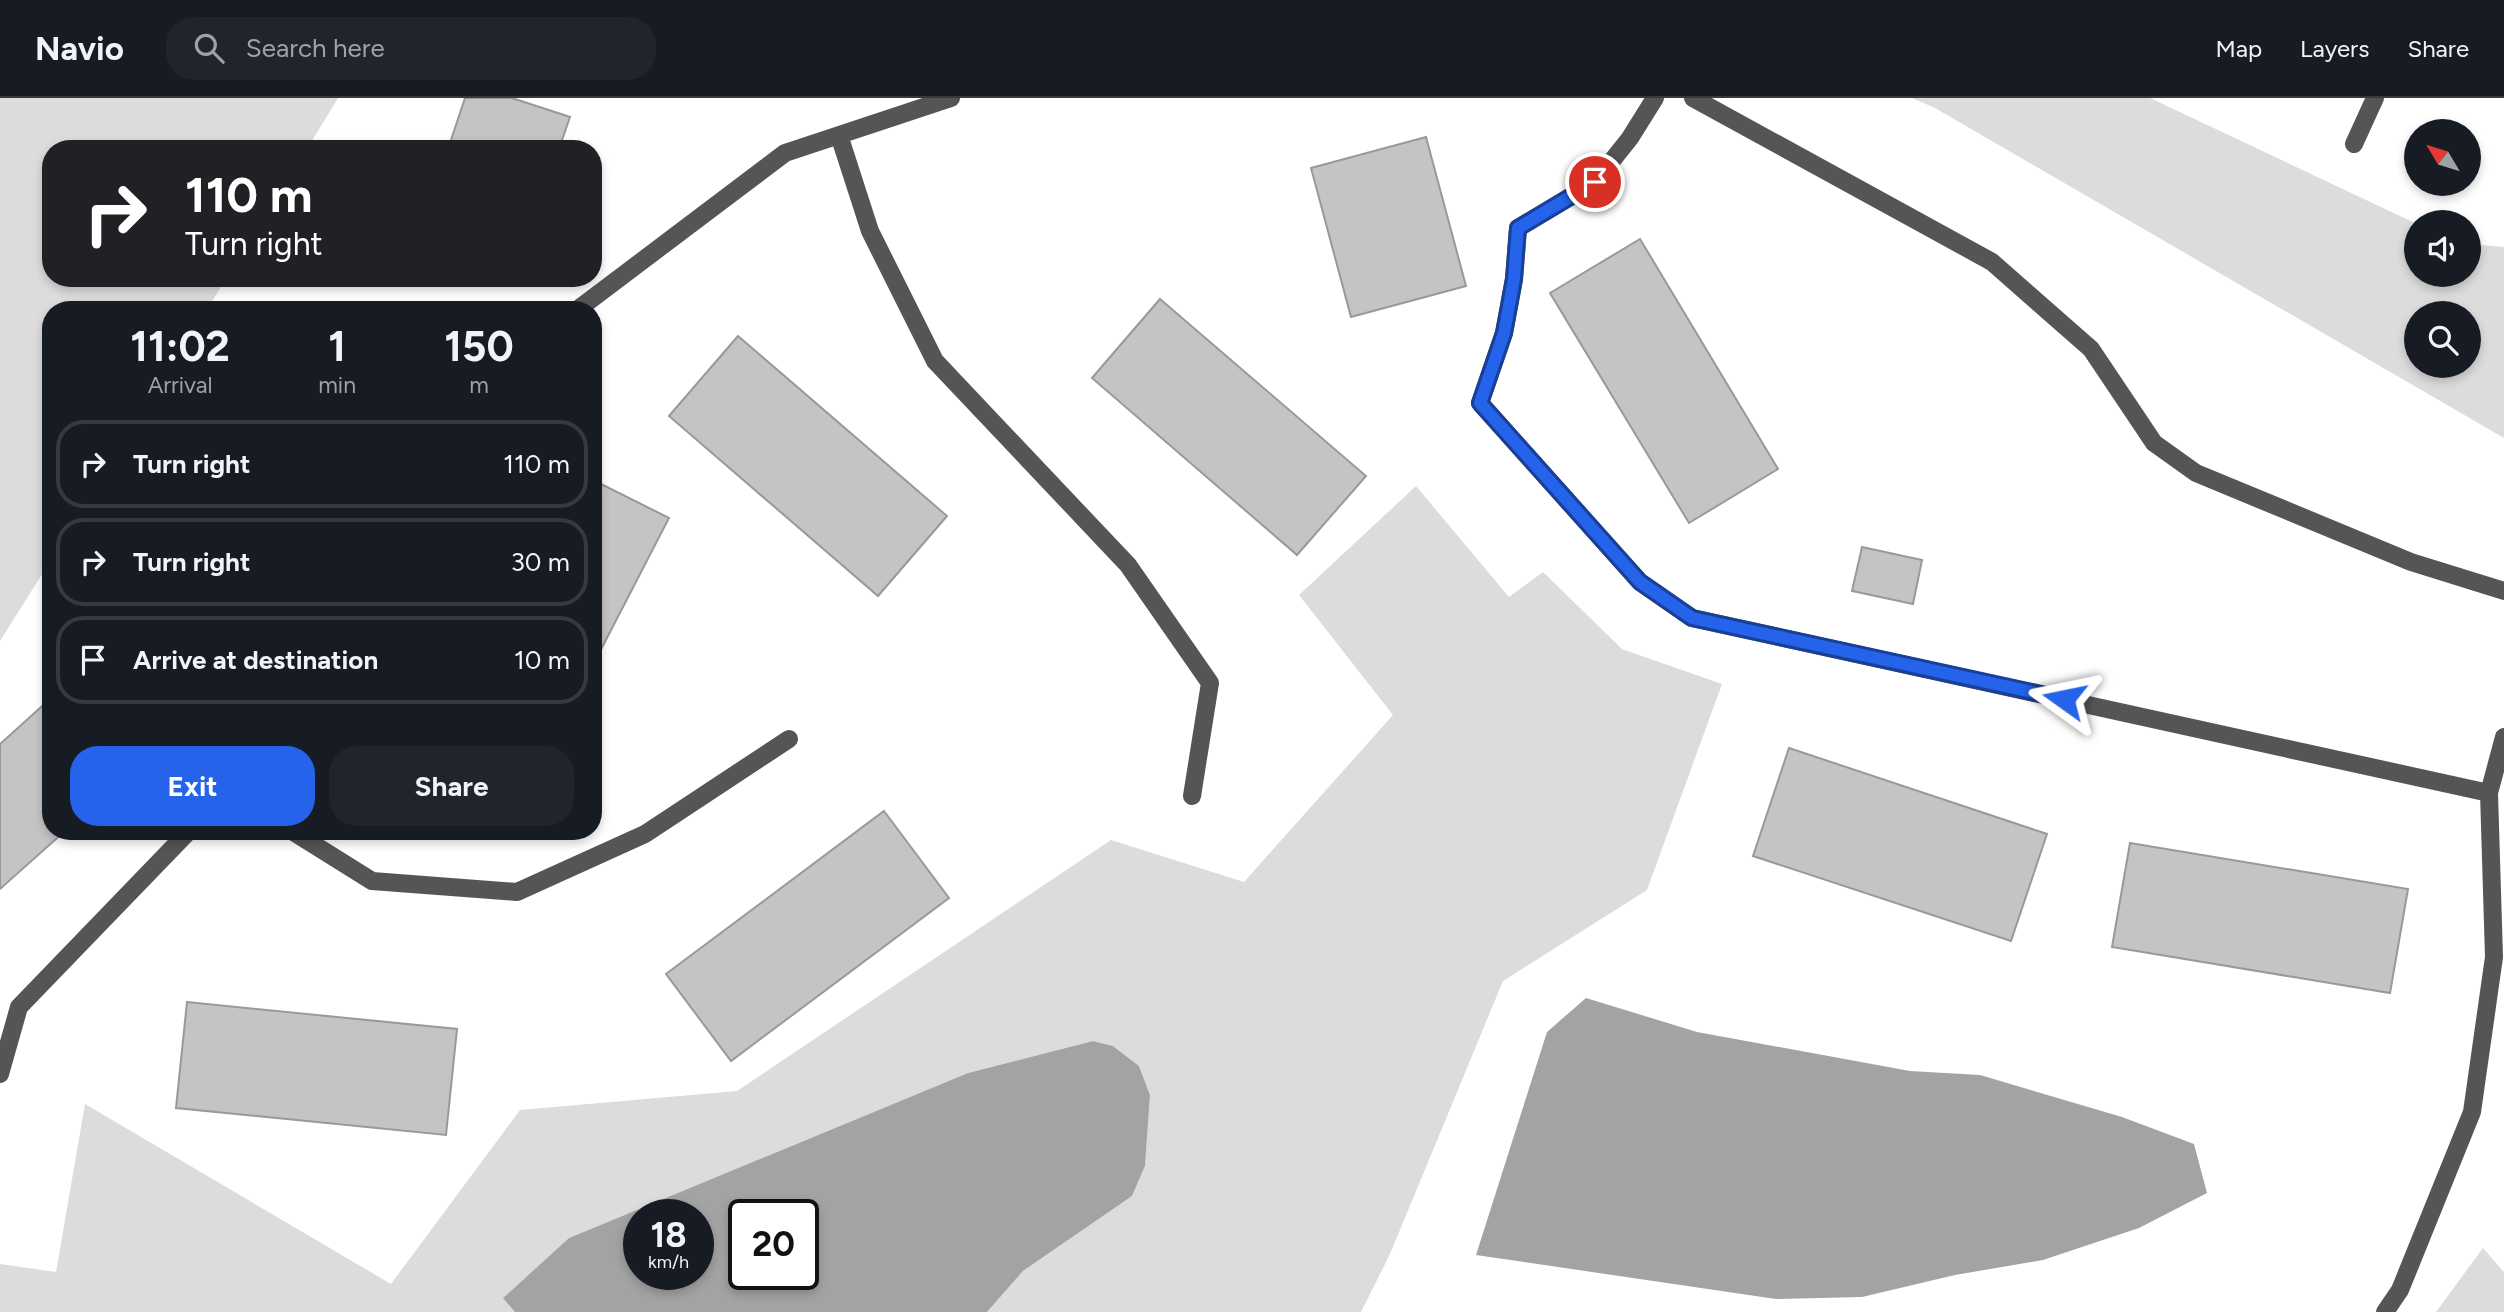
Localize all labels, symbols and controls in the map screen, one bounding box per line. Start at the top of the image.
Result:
search box [166,17,656,80]
text: Navio [35,29,124,68]
icon: search [190,29,228,67]
text: Search here [246,32,385,64]
text: Map [2215,34,2262,63]
text: Layers [2300,34,2369,63]
text: Share [2407,34,2469,63]
north arrow [2404,119,2482,196]
map controls [2404,119,2481,378]
pin [1565,152,1625,212]
icon: arrive [1576,163,1614,201]
text: 110 m [185,165,313,224]
icon: right [70,168,161,259]
button: sound [2404,210,2481,287]
text: Turn right [185,225,323,263]
button: search [2404,301,2481,378]
text: 11:02 [130,321,230,372]
text: 1 [328,321,346,372]
text: 150 [444,321,514,372]
text: Arrival [148,371,213,399]
text: min [318,371,356,399]
text: m [469,371,489,399]
icon: right [74,445,112,483]
text: Turn right [133,448,250,480]
text: 110 m [503,448,570,480]
icon: right [74,543,112,581]
text: Turn right [133,546,250,578]
text: 30 m [511,546,570,578]
icon: arrive [74,641,112,679]
text: Arrive at destination [133,644,378,676]
text: 10 m [514,644,570,676]
position arrow [2027,662,2101,736]
button: Exit [70,746,315,826]
button: Share [329,746,574,826]
speed limit sign: 20 [728,1199,819,1290]
text: 18 [650,1214,687,1256]
text: km/h [648,1251,689,1273]

